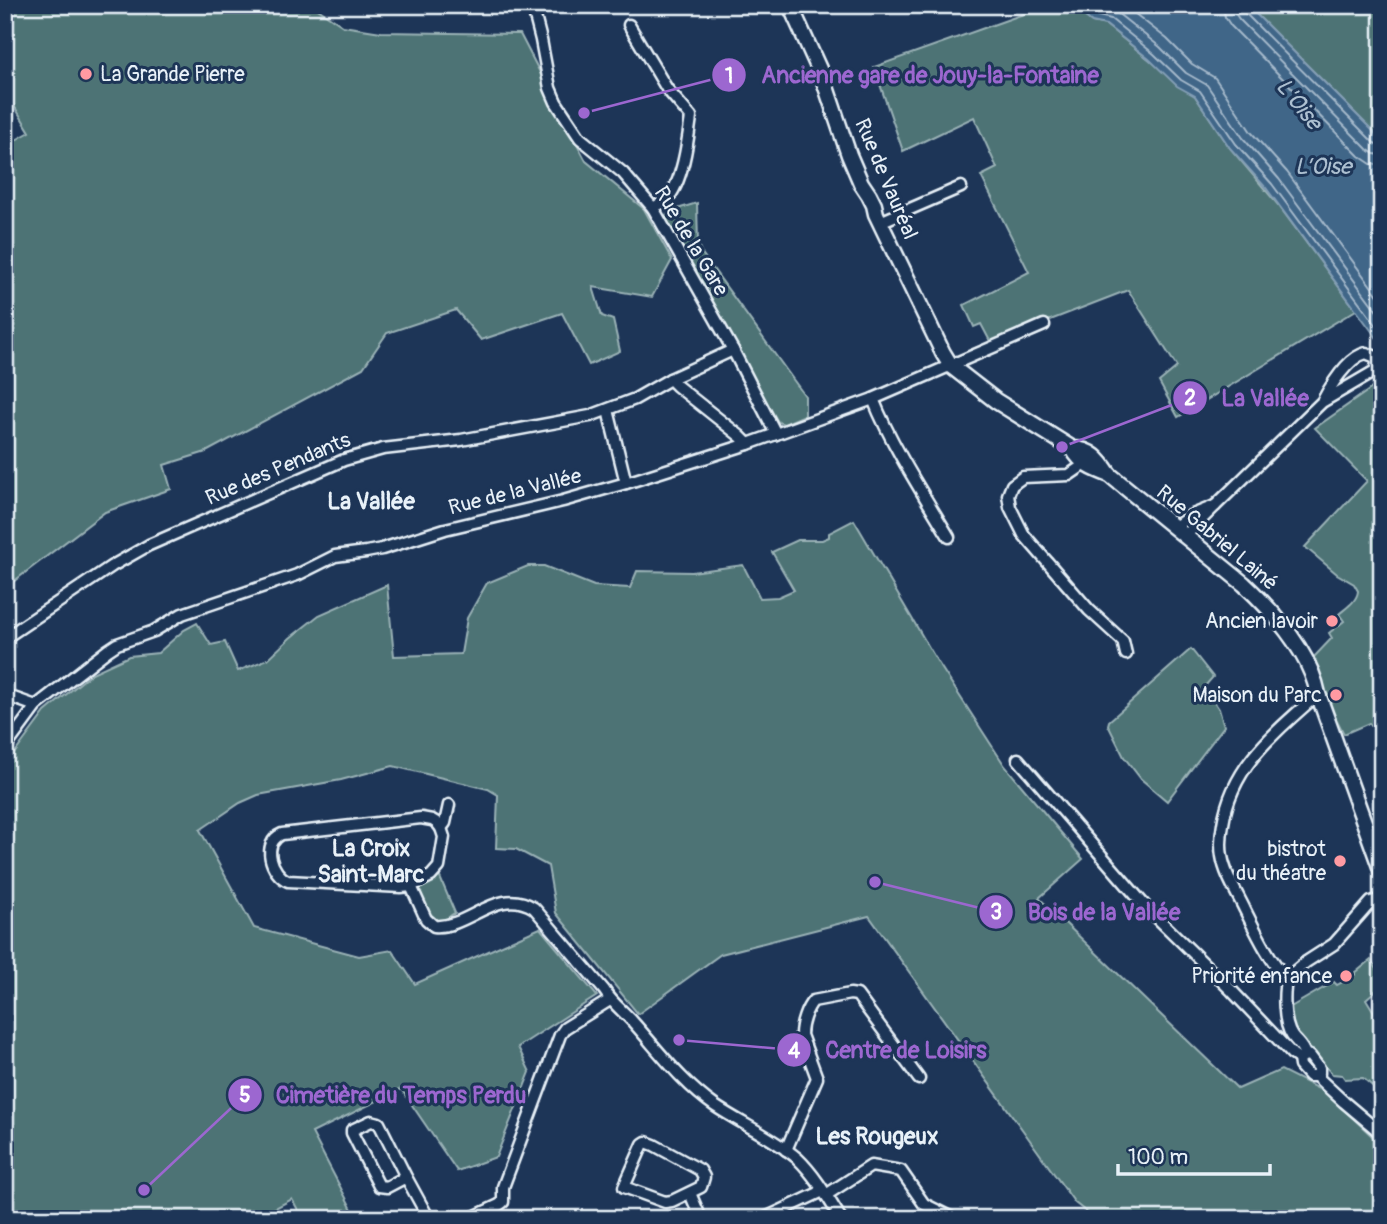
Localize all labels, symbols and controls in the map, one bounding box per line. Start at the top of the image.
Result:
callout: Ancienne gare de Jouy-la-Fontaine [712,53,1112,97]
place label: La Grande Pierre [100,61,245,88]
text: Ancienne gare de Jouy-la-Fontaine [761,61,1099,90]
text: 1 [725,63,733,90]
marker: La Grande Pierre [78,66,94,82]
water label: L'Oise [1270,72,1330,138]
street label: Rue de Vauréal [848,114,924,244]
water label: L’Oise [1295,152,1354,181]
street label: Rue de la Gare [648,181,735,301]
callout: La Vallée [1172,376,1323,420]
text: La Vallée [1221,384,1309,413]
text: 2 [1184,385,1196,412]
street label: Rue des Pendants [201,426,355,512]
street label: Rue de la Vallée [446,462,585,522]
street label: Rue Gabriel Lainé [1150,479,1284,597]
district label: La Vallée [327,487,415,516]
place label: Ancien lavoir [1205,608,1318,635]
marker: Ancien lavoir [1324,613,1340,629]
place label: Maison du Parc [1192,682,1322,709]
marker: Maison du Parc [1328,687,1344,703]
district label: La Croix Saint-Marc [318,834,425,889]
place label: bistrot du théatre [1236,836,1327,887]
marker: bistrot du théatre [1332,853,1348,869]
callout: Bois de la Vallée [978,890,1194,934]
text: Bois de la Vallée [1028,898,1181,927]
text: 3 [990,899,1002,926]
place label: Priorité enfance [1191,963,1333,990]
marker: Priorité enfance [1338,968,1354,984]
callout: Centre de Loisirs [776,1028,1001,1072]
text: Centre de Loisirs [825,1036,987,1065]
text: 4 [788,1038,801,1065]
callout: Cimetière du Temps Perdu [227,1073,541,1117]
text: Cimetière du Temps Perdu [276,1081,526,1110]
text: 5 [239,1082,251,1109]
district label: Les Rougeux [816,1122,938,1151]
scale bar [1118,1133,1270,1177]
text: 100 m [1128,1144,1188,1171]

